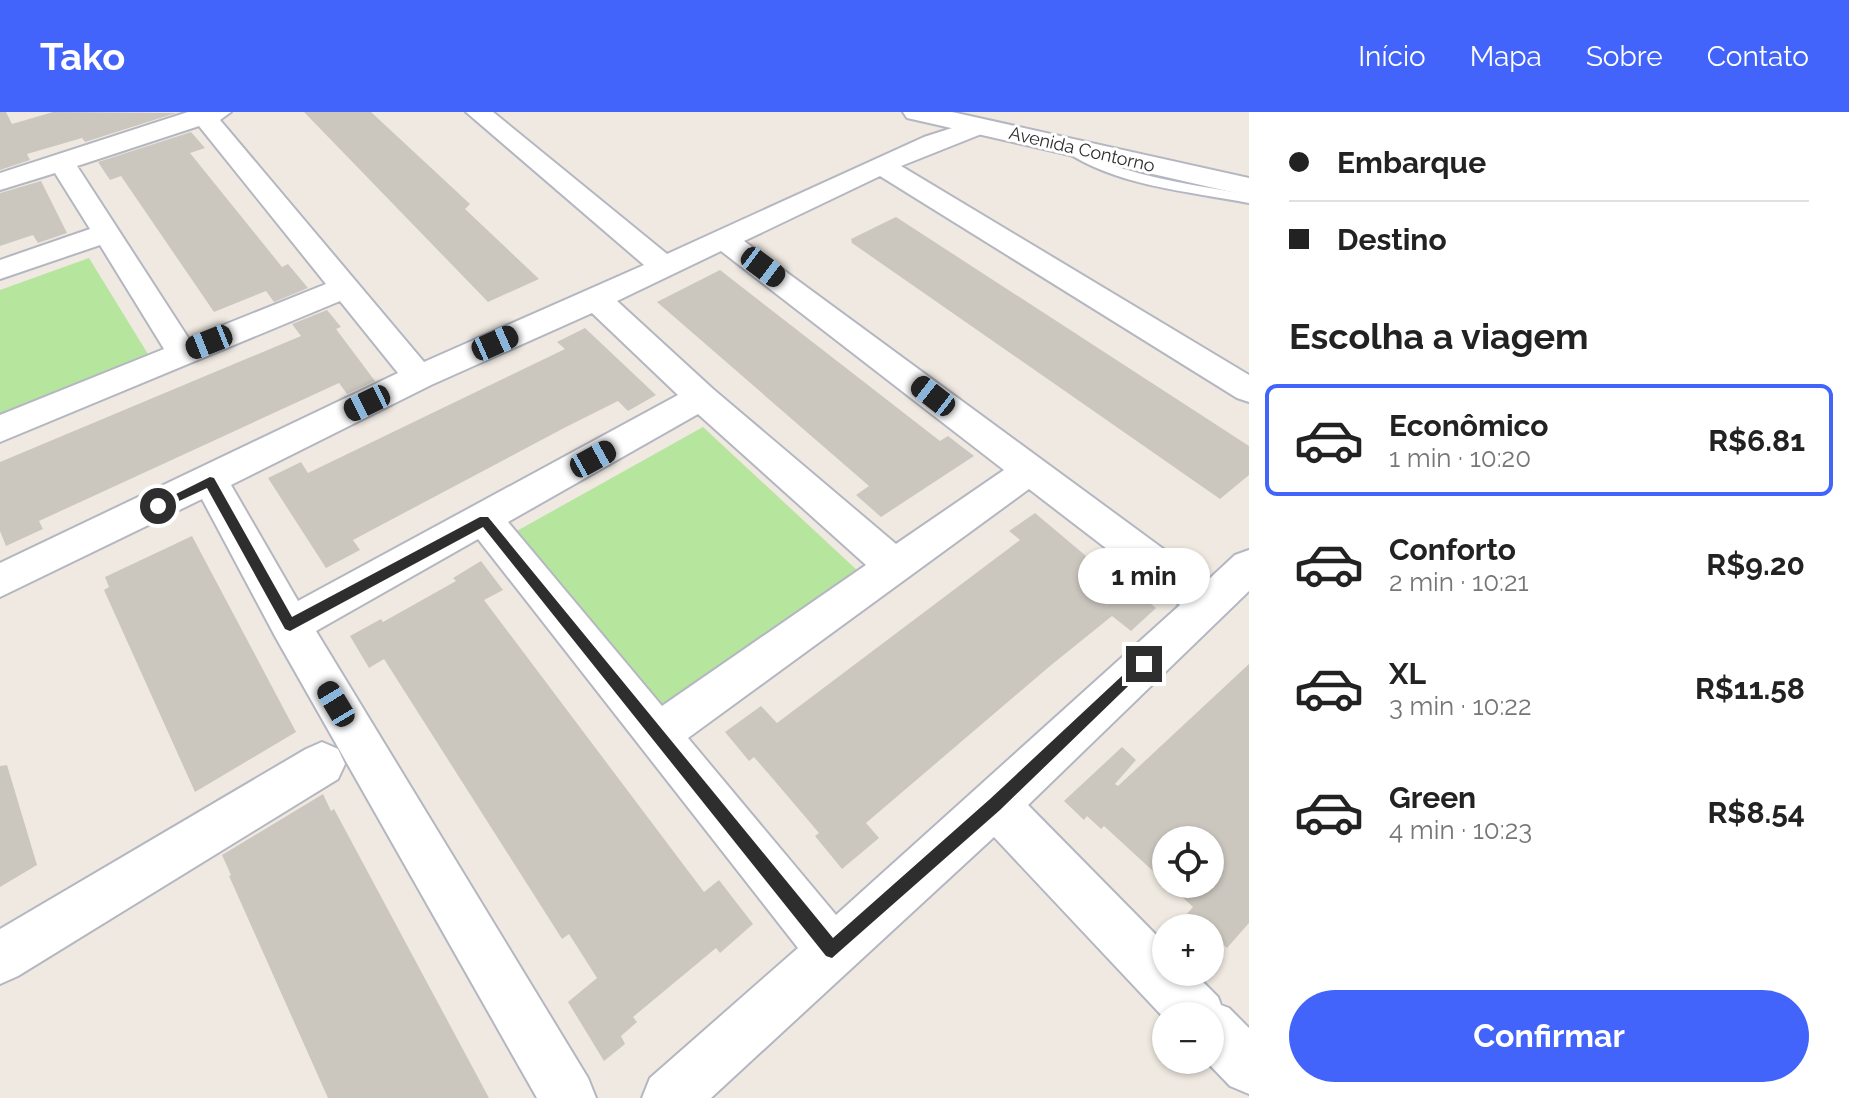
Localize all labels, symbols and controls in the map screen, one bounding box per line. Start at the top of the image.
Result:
text: Tako [40,34,125,79]
text: Início [1358,40,1426,73]
text: Mapa [1470,40,1542,73]
text: Sobre [1586,40,1663,73]
text: Contato [1707,40,1809,73]
street label: Avenida Contorno [1007,122,1157,176]
text: Embarque [1337,145,1486,180]
text: Destino [1337,222,1447,257]
car [737,243,789,291]
text: Escolha a viagem [1289,315,1589,357]
car [182,322,236,362]
car [468,322,522,364]
car [907,372,959,420]
car [340,382,394,424]
icon: car [1293,404,1365,476]
text: Econômico [1389,408,1549,443]
text: R$6.81 [1708,423,1805,458]
car [566,437,620,481]
text: 1 min · 10:20 [1389,443,1531,473]
route start [140,488,176,524]
icon: car [1293,528,1365,600]
text: Conforto [1389,532,1516,567]
text: R$9.20 [1706,547,1805,582]
callout: 1 min [1078,548,1210,604]
text: 1 min [1111,561,1177,591]
text: 2 min · 10:21 [1389,567,1529,597]
route end [1126,646,1162,682]
icon: car [1293,652,1365,724]
text: XL [1389,656,1426,691]
text: R$11.58 [1695,671,1805,706]
car [313,677,359,731]
text: 3 min · 10:22 [1389,691,1531,721]
icon: car [1293,776,1365,848]
text: Green [1389,780,1476,815]
text: R$8.54 [1707,795,1805,830]
text: 4 min · 10:23 [1389,815,1532,845]
map controls [1152,826,1224,1074]
button: locate [1152,826,1224,898]
button: + [1152,914,1224,986]
button: Confirmar [1289,990,1809,1082]
button: − [1152,1002,1224,1074]

